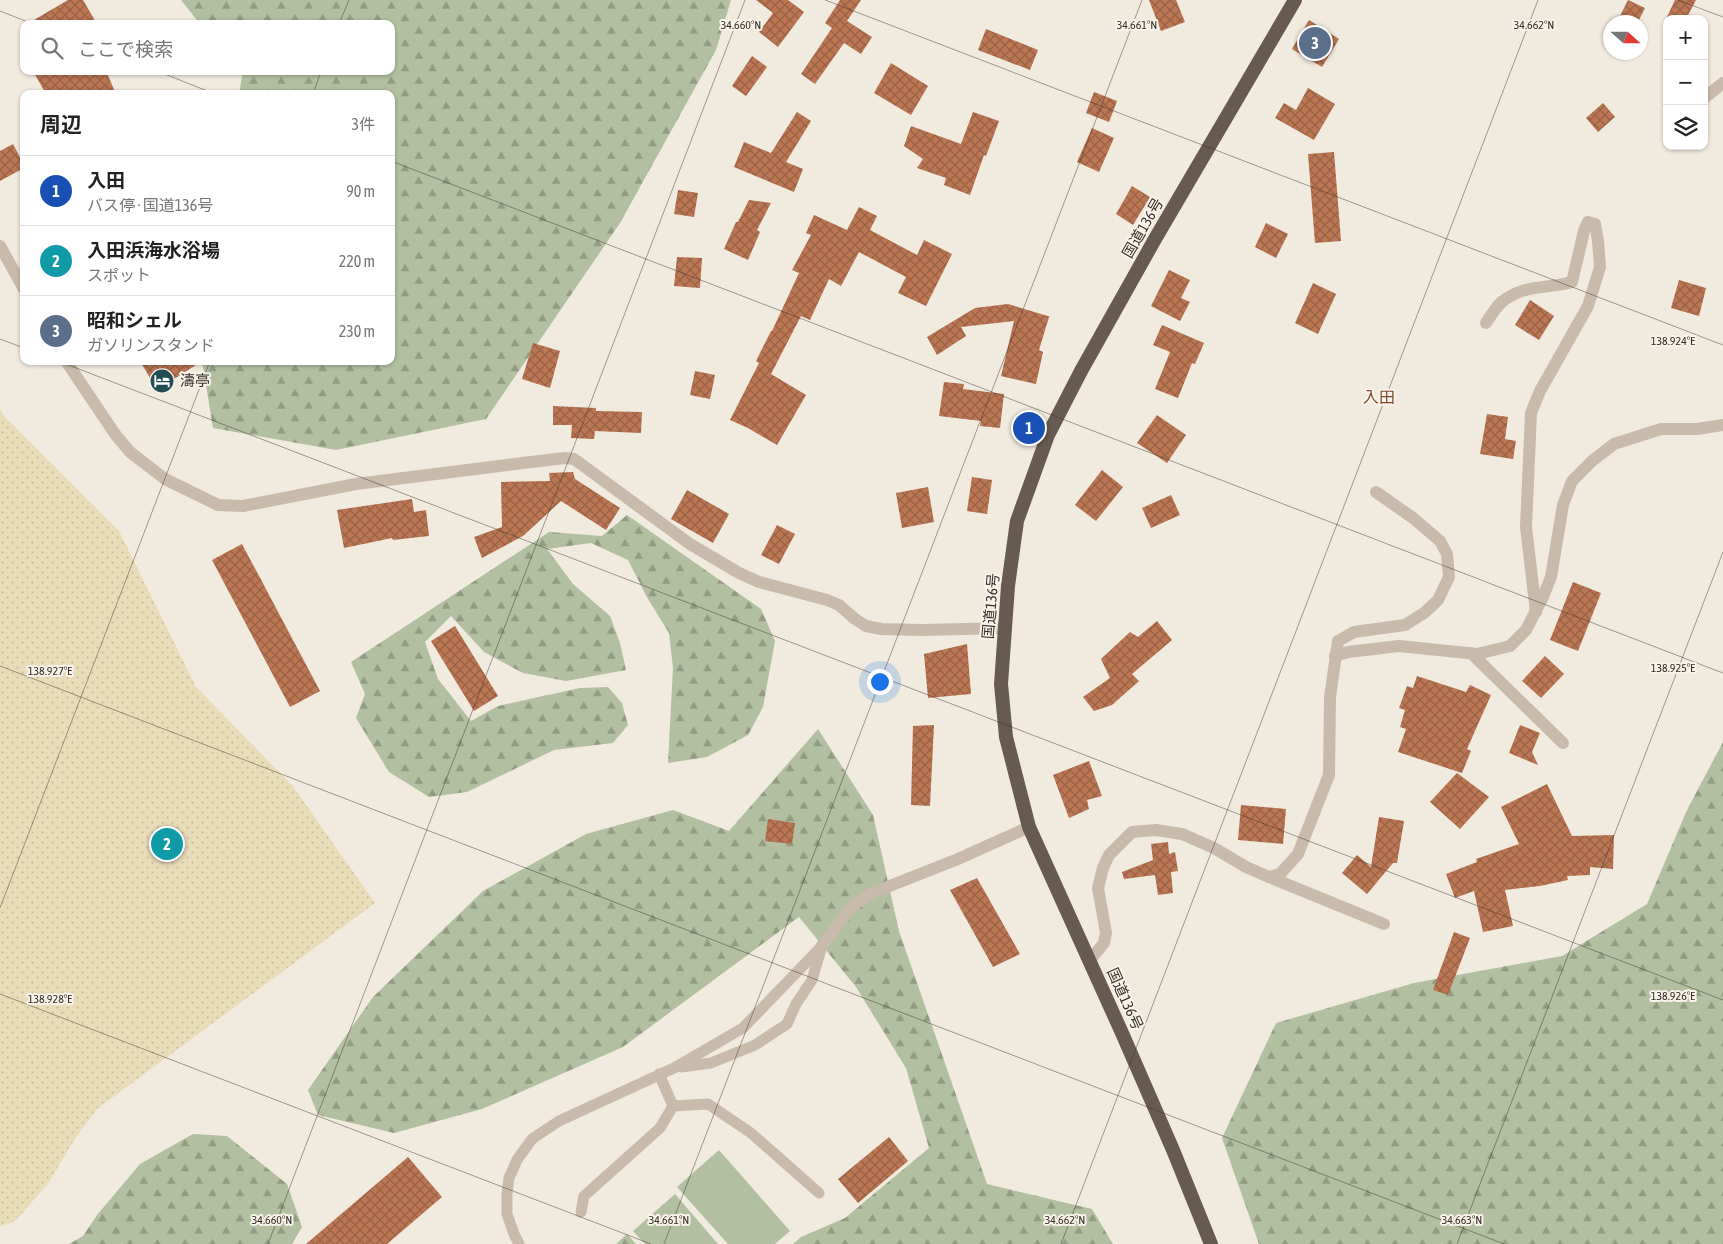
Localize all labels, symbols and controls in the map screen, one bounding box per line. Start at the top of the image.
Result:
north arrow [1603,15,1648,60]
map controls [1663,15,1708,150]
button: + [1663,15,1708,60]
text: 34.660°N [721,18,761,32]
text: 34.661°N [1117,18,1157,32]
text: 34.662°N [1514,18,1554,32]
search box [20,20,395,75]
pin: 3 [1299,24,1331,62]
icon: search [38,34,66,62]
text: ここで検索 [78,38,173,60]
button: − [1663,60,1708,105]
button: layers [1663,105,1708,150]
text: 周辺 [40,112,82,136]
text: 3件 [351,115,375,133]
text: 入田 [87,169,125,191]
text: 1 [52,182,60,200]
text: 90 m [346,182,375,200]
street label: 国道136号 [1119,195,1166,261]
text: バス停 · 国道136号 [87,196,213,214]
text: 入田浜海水浴場 [87,239,220,261]
text: 2 [52,252,60,270]
text: 220 m [339,252,375,270]
text: スポット [87,266,151,284]
text: 昭和シェル [87,309,182,331]
text: 3 [52,322,60,340]
text: 230 m [339,322,375,340]
text: 138.924°E [1651,334,1695,348]
text: ガソリンスタンド [87,336,215,354]
hotel icon: 濤亭 [149,368,175,394]
place label: 濤亭 [180,372,210,389]
district label: 入田 [1363,388,1395,406]
pin: 1 [1013,409,1045,447]
street label: 国道136号 [979,572,1002,640]
text: 138.925°E [1651,661,1695,675]
text: 138.927°E [28,664,72,678]
your location [867,669,893,695]
pin: 2 [151,825,183,863]
street label: 国道136号 [1104,965,1147,1032]
text: 138.926°E [1651,989,1695,1003]
text: 138.928°E [28,992,72,1006]
text: 34.660°N [252,1213,292,1227]
text: 34.661°N [649,1213,689,1227]
text: 34.662°N [1045,1213,1085,1227]
text: 34.663°N [1442,1213,1482,1227]

